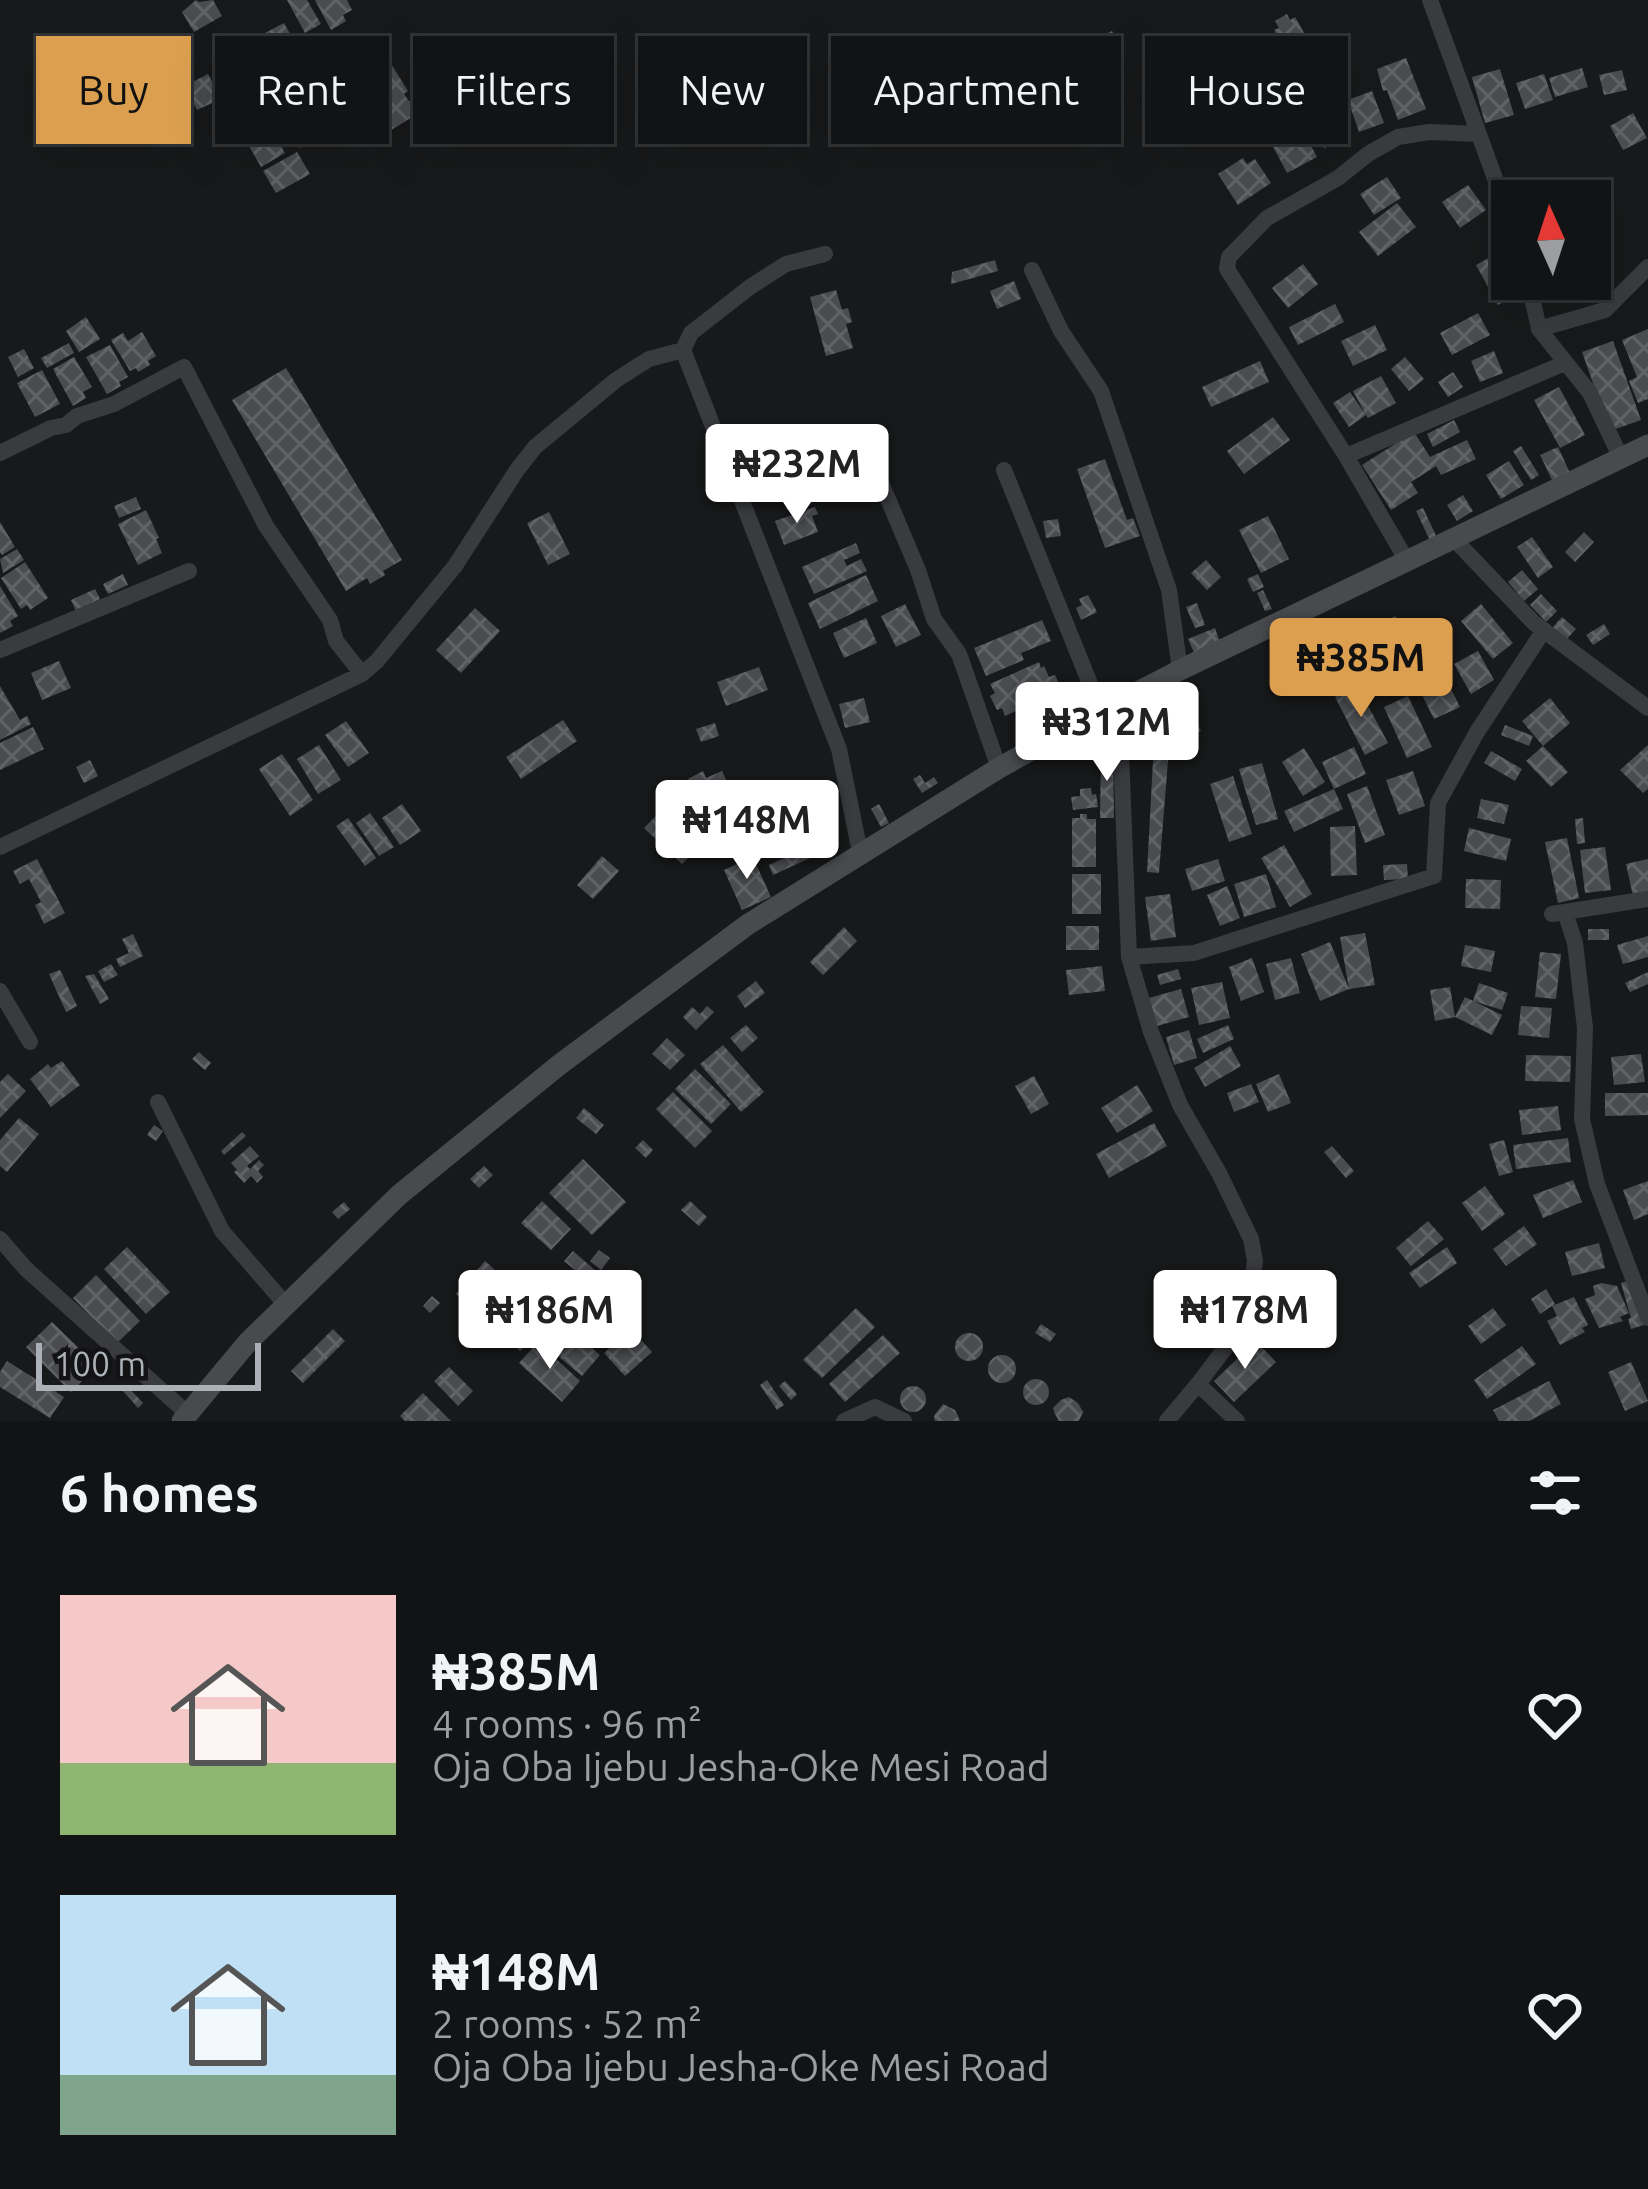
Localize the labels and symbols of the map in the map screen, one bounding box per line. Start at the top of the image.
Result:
north arrow [1491,180,1611,300]
pin: ₦232M [713,424,881,526]
pin: ₦385M [1277,618,1445,720]
pin: ₦312M [1023,682,1191,784]
pin: ₦148M [663,780,831,882]
pin: ₦186M [466,1270,634,1372]
pin: ₦178M [1161,1270,1329,1372]
scale bar [36,1337,261,1390]

